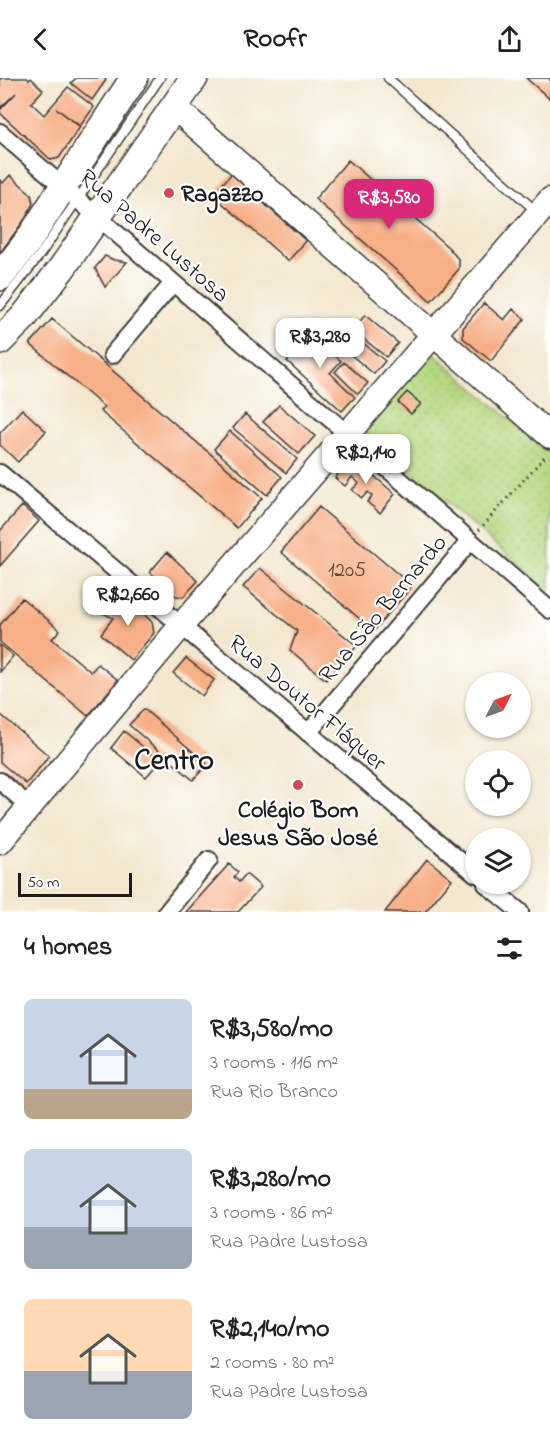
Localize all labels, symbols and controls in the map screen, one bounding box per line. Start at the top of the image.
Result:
text: Roofr [243,20,307,59]
icon: back [24,23,57,56]
icon: share [493,23,526,56]
street label: Rua Padre Lustosa [70,162,236,312]
place label: Ragazzo [181,178,264,214]
pin: R$3,580 [334,179,444,230]
text: R$3,580 [358,184,420,213]
marker: Ragazzo [162,186,176,200]
pin: R$3,280 [265,318,375,369]
text: R$3,280 [290,323,350,352]
pin: R$2,140 [311,434,421,485]
text: R$2,140 [336,439,396,468]
street label: Rua São Bernardo [311,528,457,692]
house number: 1205 [328,556,366,586]
pin: R$2,660 [73,576,183,627]
text: R$2,660 [97,581,159,610]
street label: Rua Doutor Fláquer [220,627,394,781]
north arrow [465,672,531,738]
map controls [465,672,531,894]
district label: Centro [134,740,214,784]
button: locate [465,750,531,816]
marker: Colégio Bom Jesus São José [291,778,305,792]
place label: Colégio Bom Jesus São José [218,794,379,857]
button: layers [465,828,531,894]
scale bar [18,870,132,898]
text: 50 m [27,871,59,895]
text: 4 homes [24,929,112,967]
icon: filters [493,932,526,965]
text: R$3,580/mo [210,1011,333,1049]
icon: home [72,1023,144,1095]
text: 3 rooms · 116 m² [210,1049,338,1078]
text: Rua Rio Branco [210,1078,338,1107]
text: R$3,280/mo [210,1161,331,1199]
icon: home [72,1173,144,1245]
text: 3 rooms · 86 m² [210,1199,333,1228]
text: Rua Padre Lustosa [210,1228,368,1257]
text: R$2,140/mo [210,1311,329,1349]
icon: home [72,1323,144,1395]
text: 2 rooms · 80 m² [210,1349,335,1378]
text: Rua Padre Lustosa [210,1378,368,1407]

